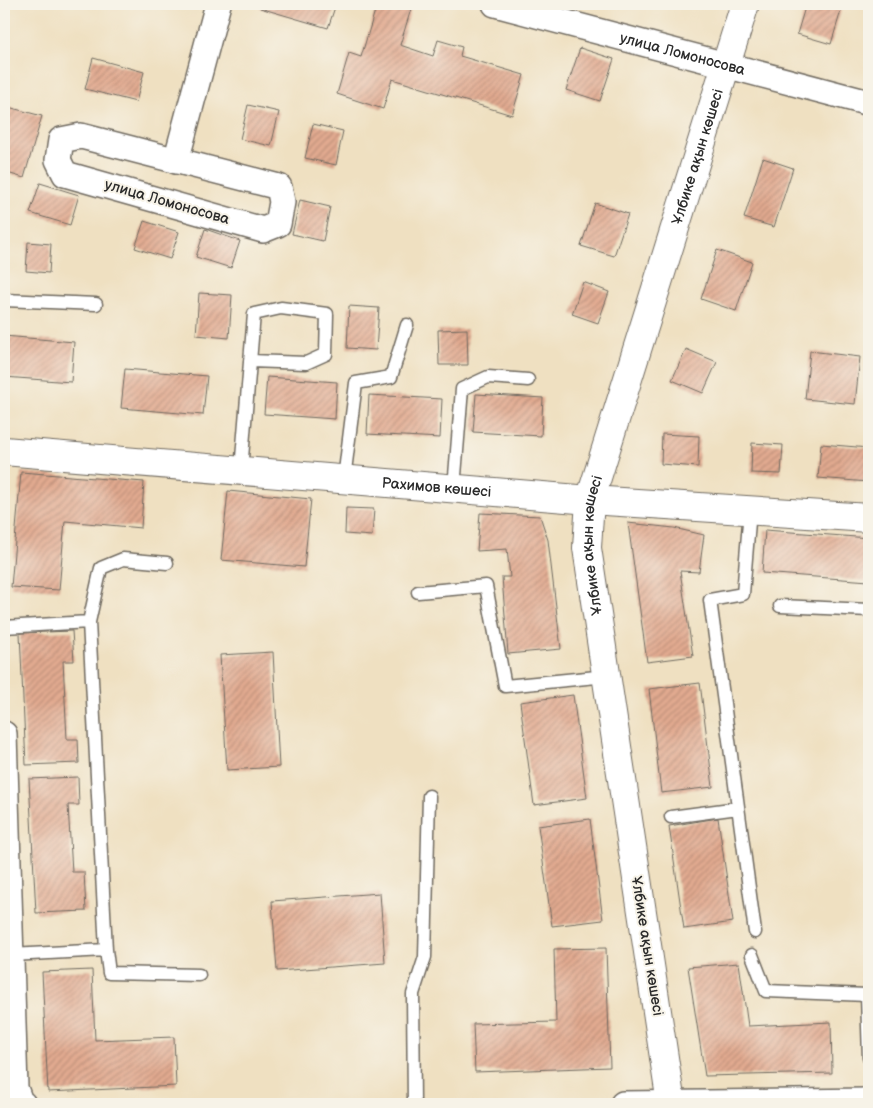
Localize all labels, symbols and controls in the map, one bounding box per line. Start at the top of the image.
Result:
street label: улица Ломоносова [618,28,747,79]
street label: Ұлбике ақын көшесі [667,86,727,227]
street label: улица Ломоносова [102,175,232,229]
street label: Рахимов көшесі [381,473,492,501]
street label: Ұлбике ақын көшесі [577,473,607,617]
street label: Ұлбике ақын көшесі [627,875,667,1017]

